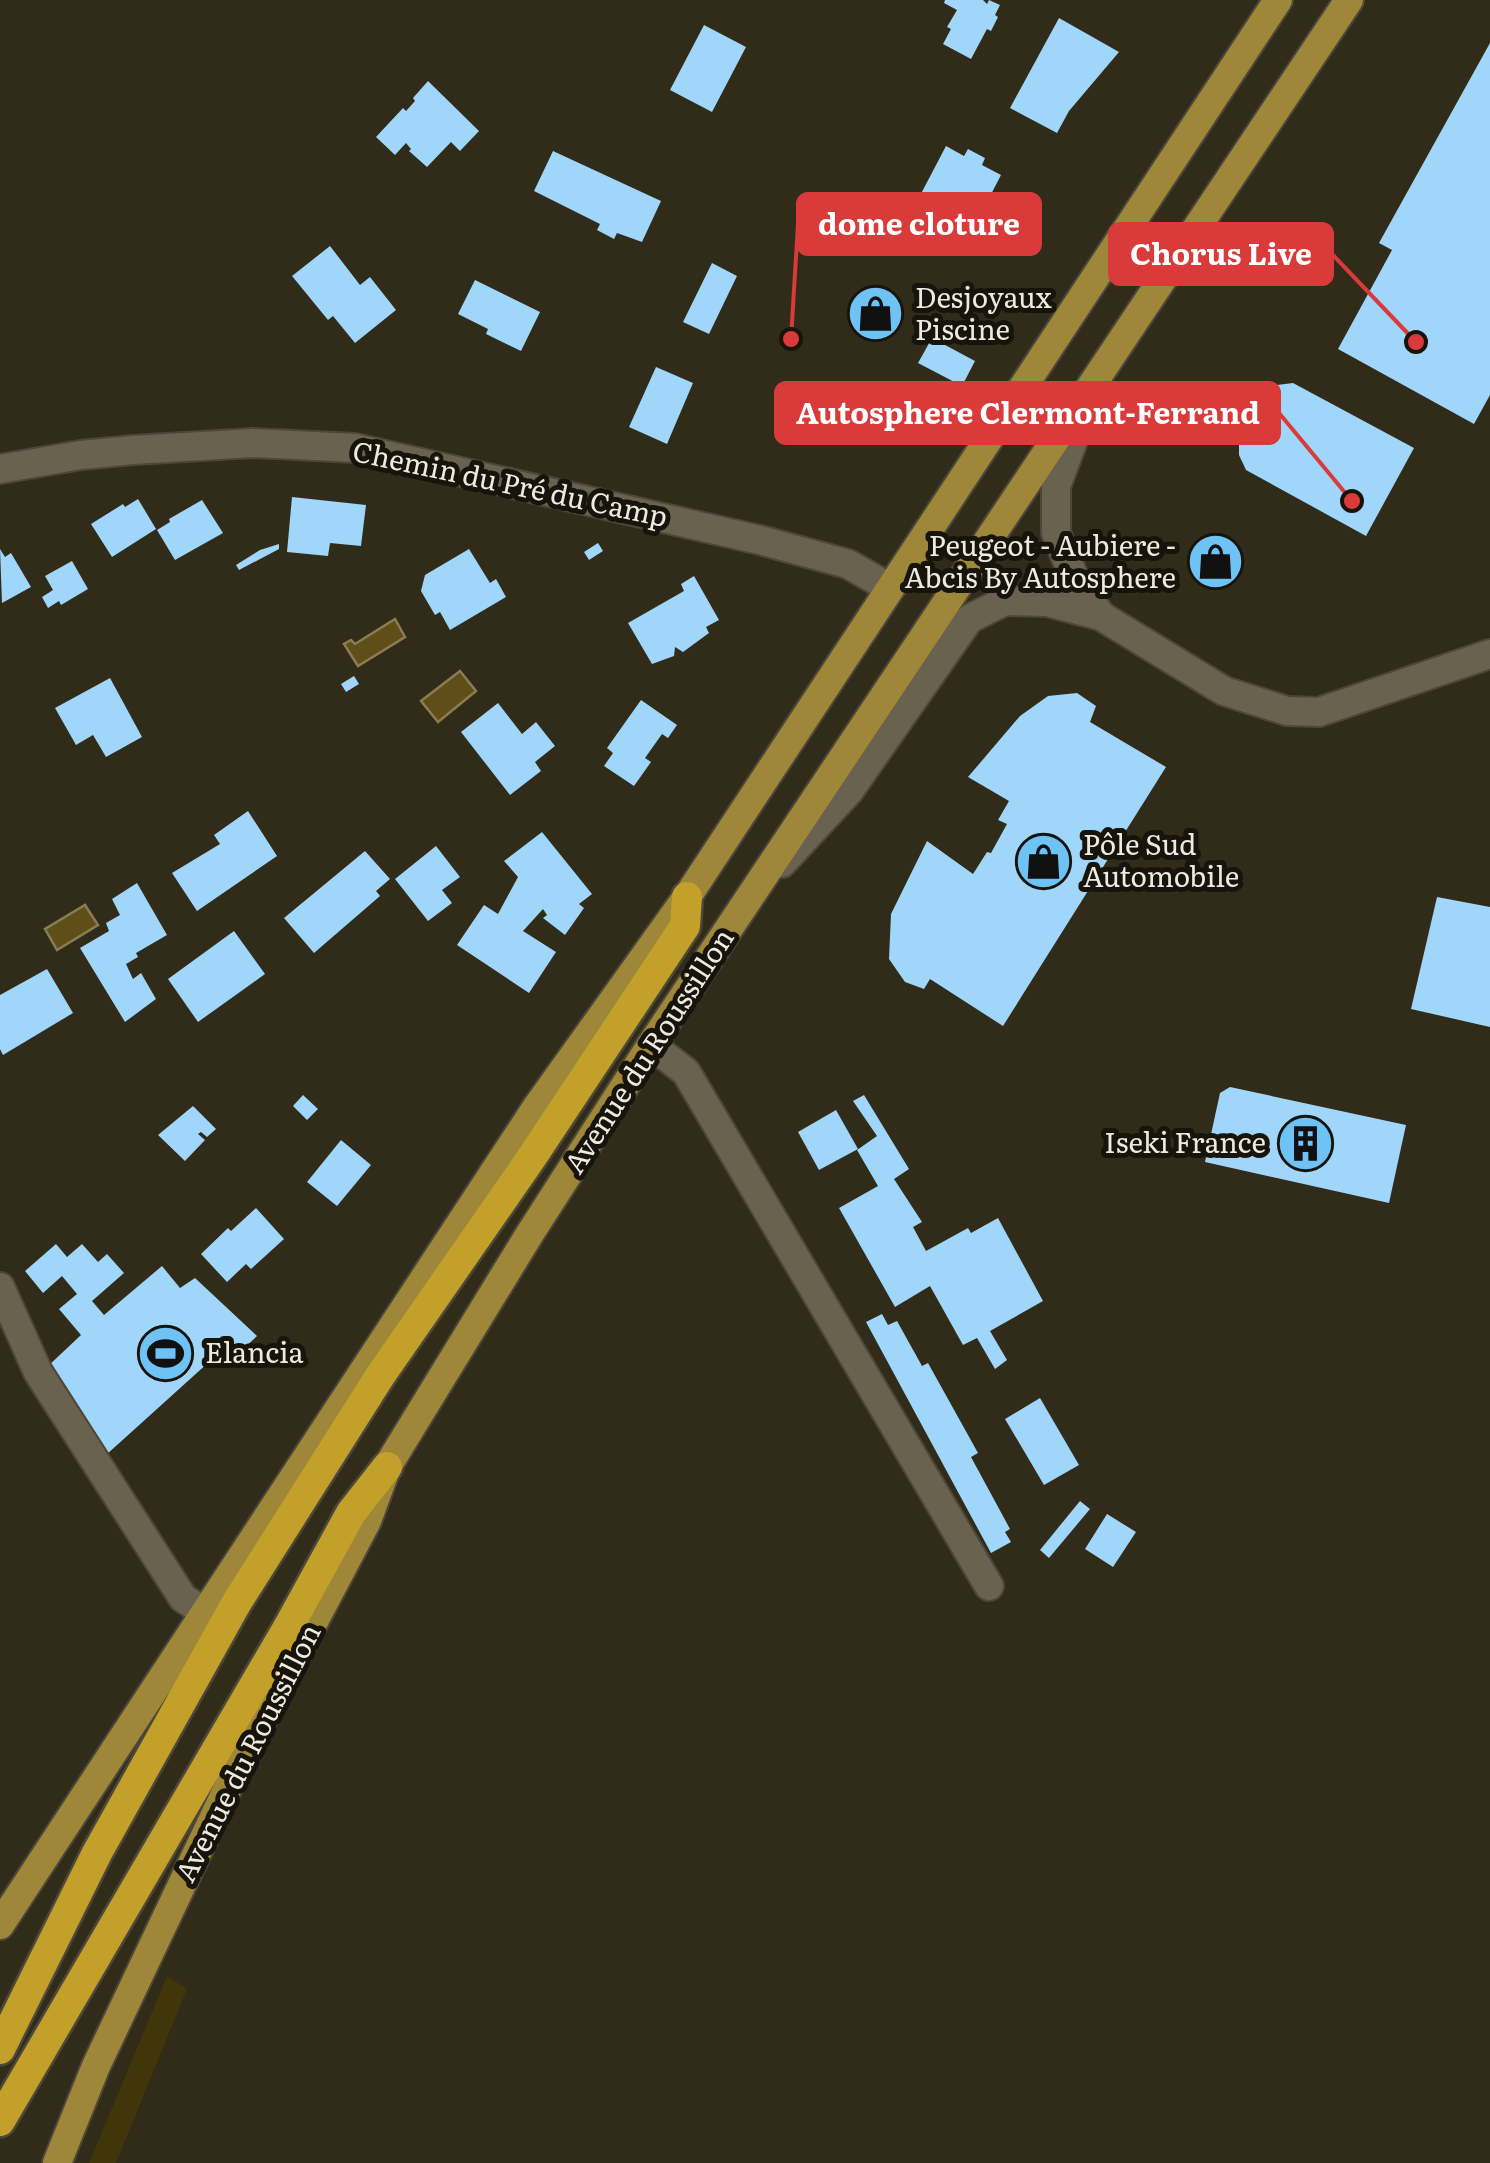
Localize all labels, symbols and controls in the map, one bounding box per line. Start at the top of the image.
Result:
callout: dome cloture [798,194,1040,254]
text: dome cloture [818,200,1020,244]
callout: Chorus Live [1110,224,1332,284]
text: Chorus Live [1130,230,1312,274]
place label: Desjoyaux Piscine [915,275,1052,349]
shop icon: Desjoyaux Piscine [846,284,906,344]
callout: Autosphere Clermont-Ferrand [776,383,1279,443]
text: Autosphere Clermont-Ferrand [796,389,1260,433]
street label: Chemin du Pré du Camp [349,428,672,536]
place label: Peugeot - Aubiere - Abcis By Autosphere [905,523,1176,597]
shop icon: Peugeot - Aubiere - Abcis By Autosphere [1185,532,1245,592]
place label: Pôle Sud Automobile [1083,822,1239,896]
shop icon: Pôle Sud Automobile [1014,831,1074,891]
street label: Avenue du Roussillon [552,919,743,1181]
building icon: Iseki France [1275,1113,1335,1173]
place label: Iseki France [1104,1120,1266,1162]
sports icon: Elancia [136,1323,196,1383]
place label: Elancia [205,1330,304,1372]
street label: Avenue du Roussillon [163,1615,330,1889]

